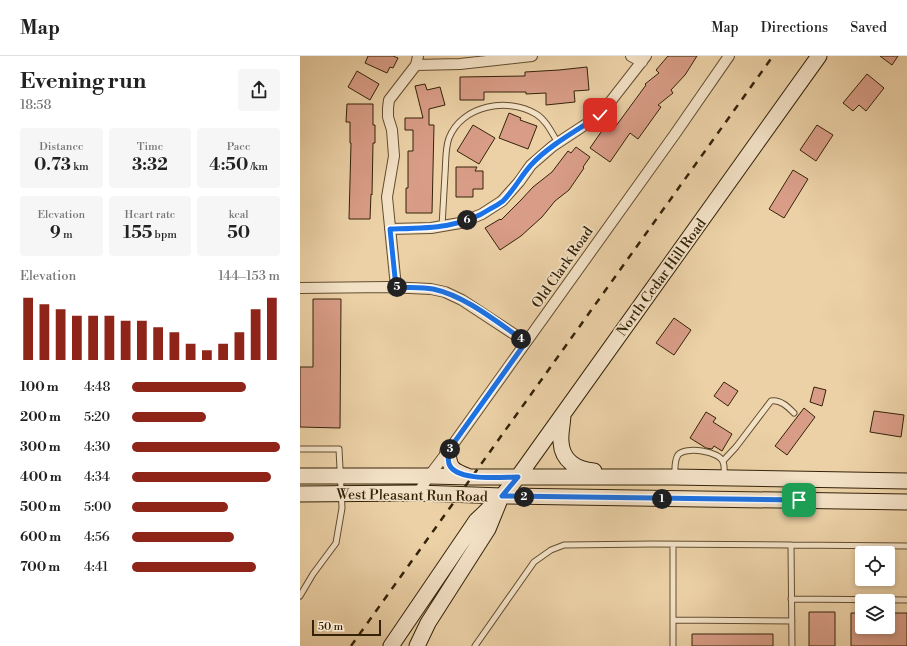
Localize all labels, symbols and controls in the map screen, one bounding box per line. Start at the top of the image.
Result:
text: Map [20,16,60,40]
text: Map [711,19,739,37]
text: Directions [761,19,828,37]
text: Saved [850,19,887,37]
text: Evening run [20,68,146,95]
button: share [238,69,280,111]
text: 18:58 [20,97,51,113]
pin [583,98,617,132]
icon: check [589,104,611,126]
text: Distance [39,140,84,154]
text: Time [137,140,163,154]
text: Pace [227,140,250,154]
text: 0.73 [34,154,71,176]
text: 3:32 [132,154,168,176]
text: 4:50 [209,154,248,176]
text: km [71,160,89,174]
text: /km [248,160,268,174]
text: Elevation [38,208,85,222]
text: Heart rate [125,208,175,222]
text: kcal [229,208,249,222]
pin: 6 [457,210,477,230]
text: 6 [464,213,470,227]
street label: North Cedar Hill Road [613,215,711,340]
text: 9 [50,222,61,244]
text: 155 [123,222,152,244]
text: 50 [227,222,250,244]
street label: Old Clark Road [528,223,598,312]
text: m [61,228,73,242]
text: bpm [152,228,177,242]
text: Elevation [20,268,76,284]
text: 144–153 m [218,268,280,284]
pin: 5 [387,277,407,297]
text: 5 [394,280,400,294]
pin: 4 [511,329,531,349]
text: 4 [517,332,525,346]
text: 100 m [20,379,59,395]
text: 4:48 [84,379,110,395]
text: 200 m [20,409,61,425]
text: 5:20 [84,409,110,425]
text: 300 m [20,439,61,455]
text: 4:30 [84,439,110,455]
pin: 3 [440,439,460,459]
text: 3 [447,442,453,456]
text: 400 m [20,469,62,485]
text: 4:34 [84,469,110,485]
pin [782,483,816,517]
street label: West Pleasant Run Road [335,486,488,506]
pin: 2 [514,487,534,507]
pin: 1 [652,489,672,509]
icon: arrive [788,489,810,511]
text: 2 [521,490,527,504]
text: 1 [659,492,665,506]
text: 500 m [20,499,61,515]
text: 5:00 [84,499,111,515]
text: 600 m [20,529,61,545]
text: 4:56 [84,529,110,545]
map controls [855,546,895,634]
button: locate [855,546,895,586]
text: 700 m [20,559,60,575]
text: 4:41 [84,559,108,575]
button: layers [855,594,895,634]
scale bar [312,618,381,637]
text: 50 m [318,620,343,634]

